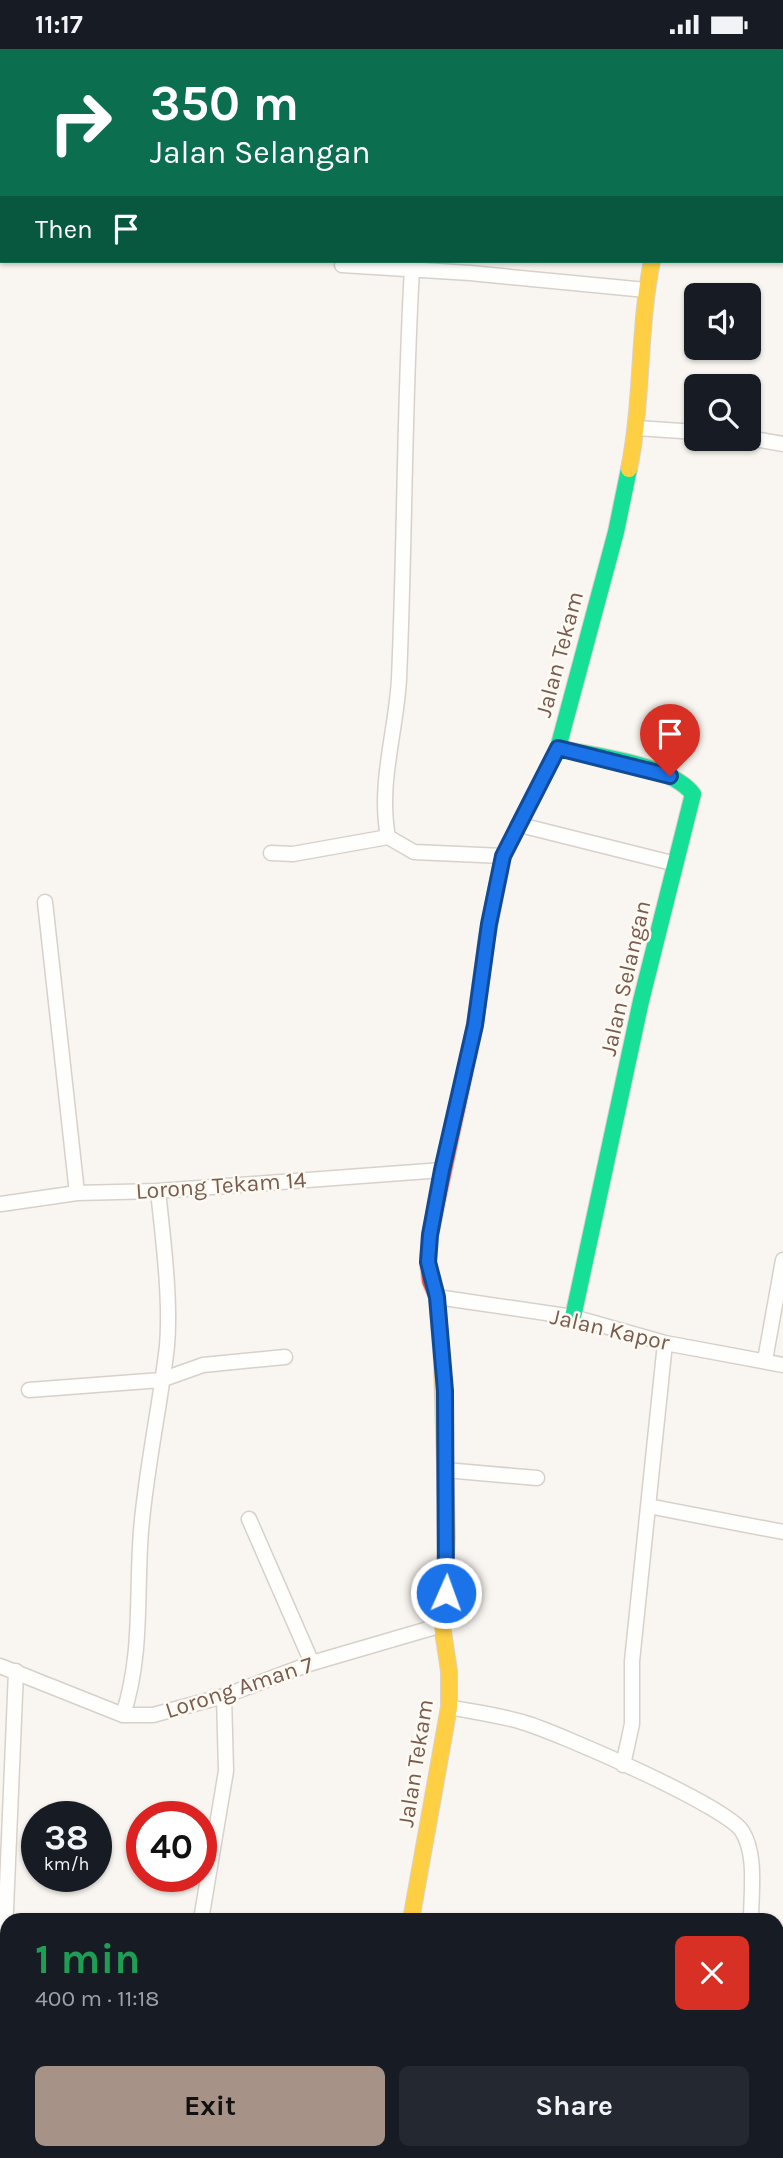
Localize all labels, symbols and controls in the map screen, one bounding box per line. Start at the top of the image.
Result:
text: 11:17 [35,9,83,40]
text: 350 m [150,75,299,132]
icon: right [35,77,126,168]
text: Jalan Selangan [150,134,371,171]
icon: arrive [107,210,145,248]
text: Then [35,214,93,245]
map controls [684,283,761,451]
button: sound [684,283,761,360]
button: search [684,374,761,451]
street label: Jalan Tekam [530,588,589,720]
pin [640,704,700,776]
icon: arrive [651,715,689,753]
street label: Jalan Selangan [594,898,656,1058]
street label: Lorong Tekam 14 [135,1166,308,1205]
street label: Jalan Kapor [548,1303,673,1356]
position arrow [409,1556,483,1630]
street label: Lorong Aman 7 [162,1651,317,1724]
street label: Jalan Tekam [392,1697,439,1829]
speed limit sign: 40 [126,1801,217,1892]
text: 38 [44,1817,89,1858]
text: km/h [44,1853,89,1875]
text: 1 min [35,1934,140,1984]
button: close [675,1936,749,2010]
text: 400 m · 11:18 [35,1985,159,2012]
button: Exit [35,2066,385,2146]
button: Share [399,2066,749,2146]

